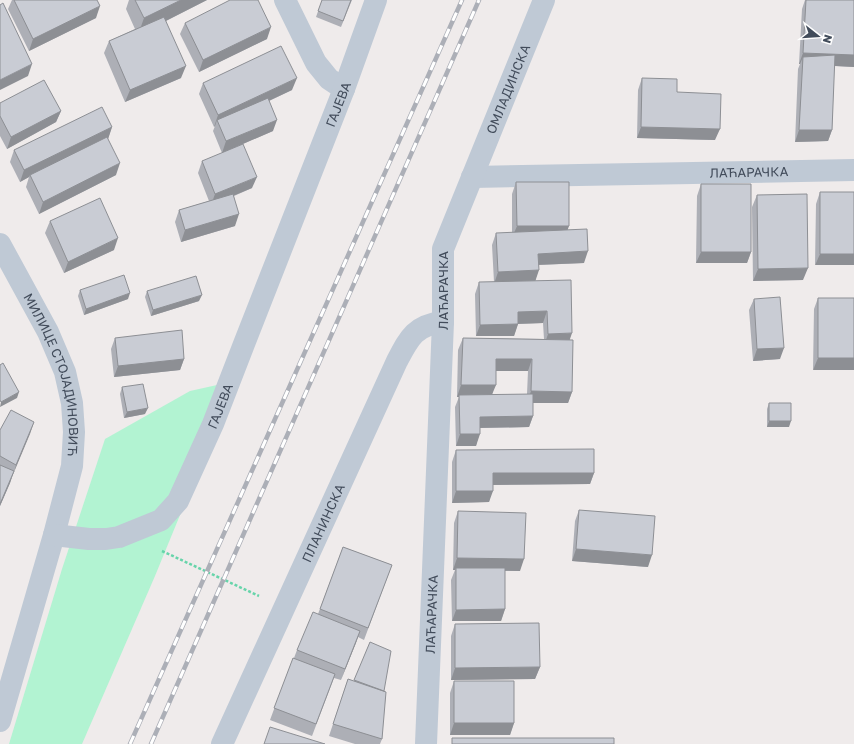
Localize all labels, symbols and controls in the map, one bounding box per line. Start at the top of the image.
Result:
north arrow [798,16,838,56]
text: N [821,33,835,45]
street label: ОМЛАДИНСКА [483,42,533,136]
street label: ГАЈЕВА [322,79,354,129]
street label: ЛАЋАРАЧКА [709,163,789,181]
street label: ЛАЋАРАЧКА [435,251,451,330]
street label: МИЛИЦЕ СТОЈАДИНОВИЋ [20,290,82,457]
street label: ГАЈЕВА [204,381,236,431]
street label: ПЛАНИНСКА [298,481,348,565]
street label: ЛАЋАРАЧКА [422,574,441,654]

